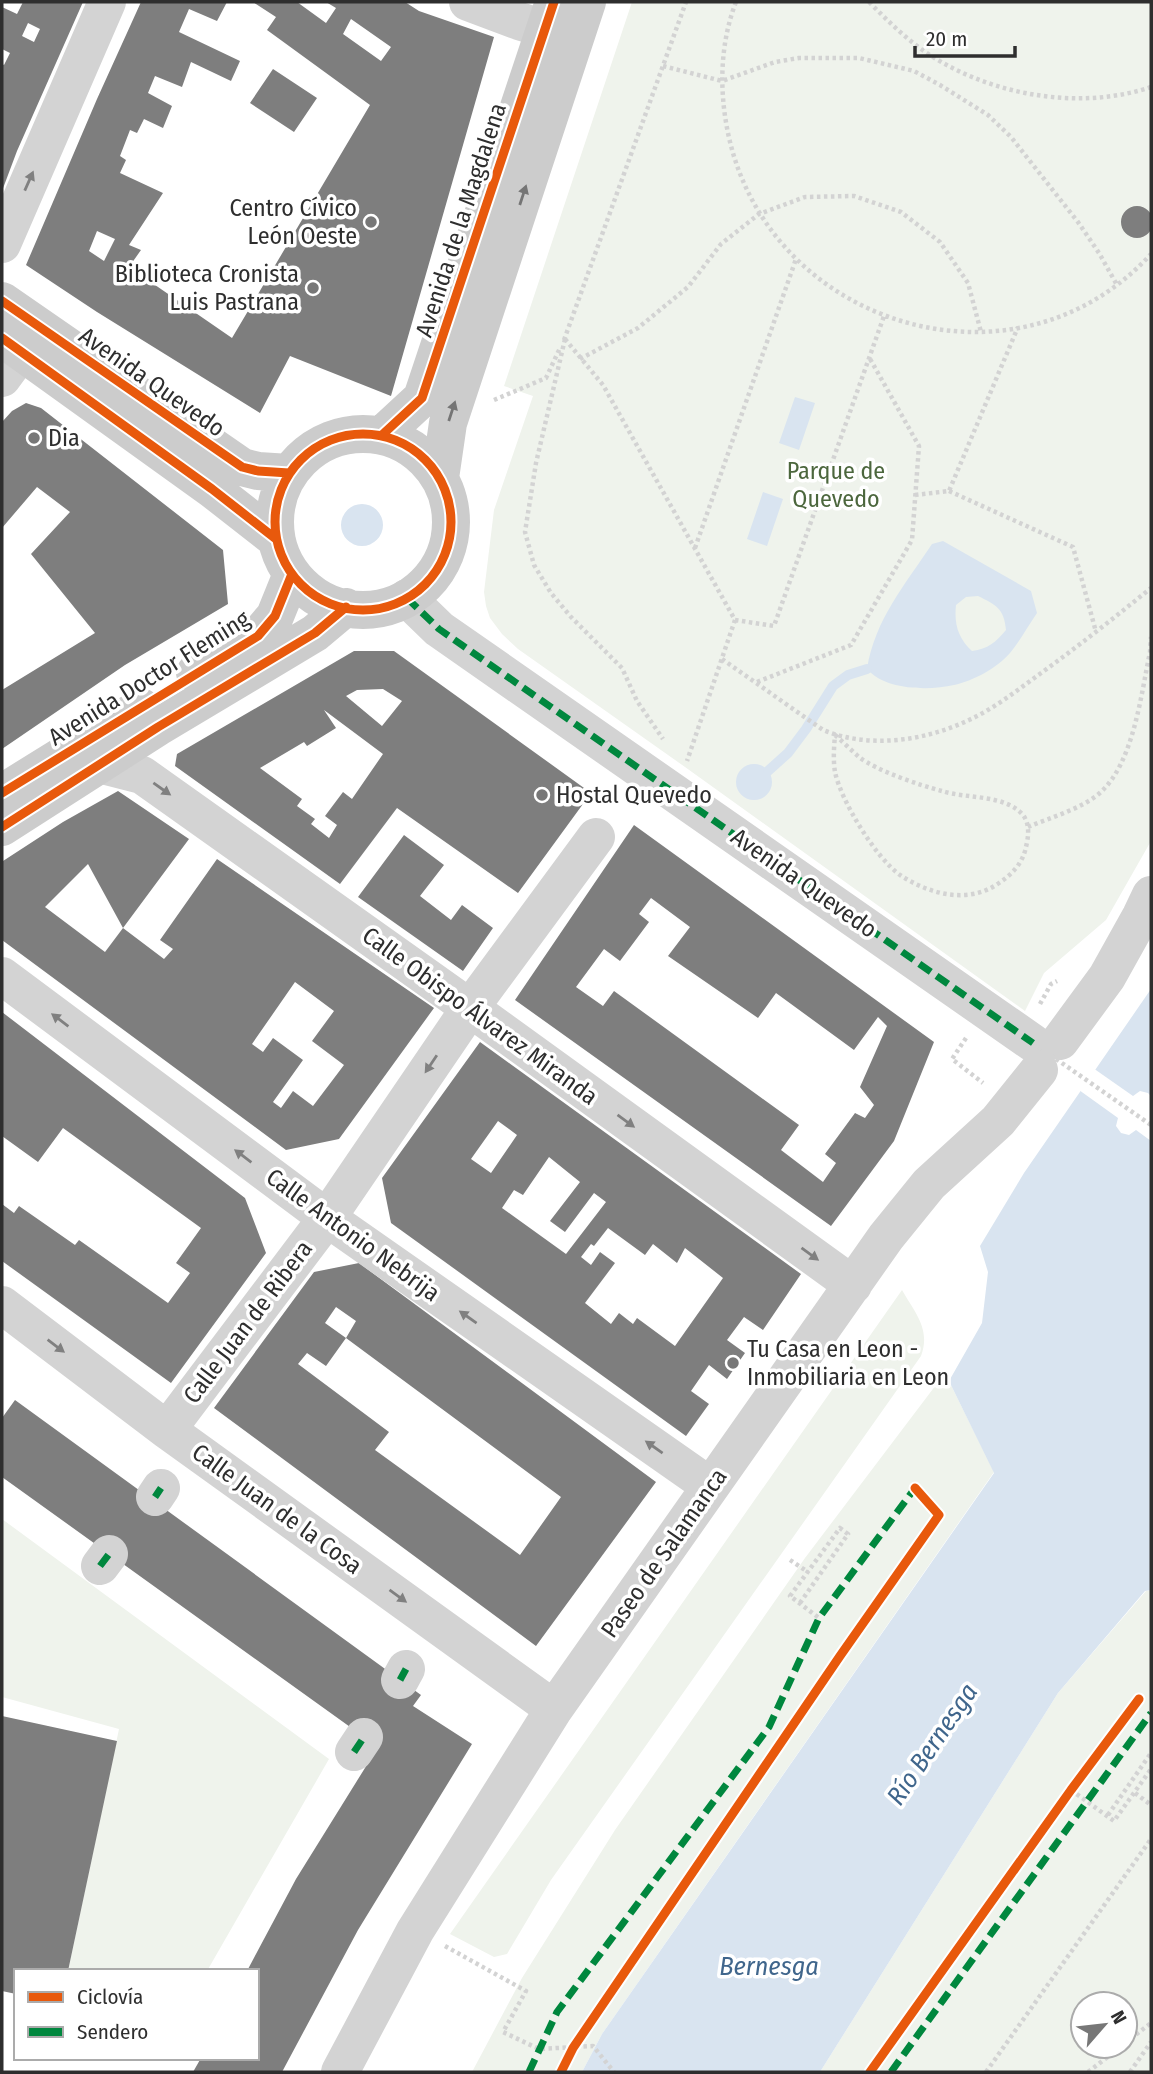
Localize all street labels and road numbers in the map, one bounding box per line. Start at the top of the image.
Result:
street label: Avenida de la Magdalena [410,99,512,341]
street label: Avenida Quevedo [74,321,230,443]
street label: Avenida Doctor Fleming [43,604,255,751]
street label: Avenida Quevedo [726,822,882,944]
street label: Calle Obispo Álvarez Miranda [357,920,604,1111]
street label: Calle Antonio Nebrija [261,1163,445,1307]
street label: Calle Juan de Ribera [178,1235,318,1409]
street label: Calle Juan de la Cosa [187,1438,367,1580]
street label: Paseo de Salamanca [595,1463,733,1643]

